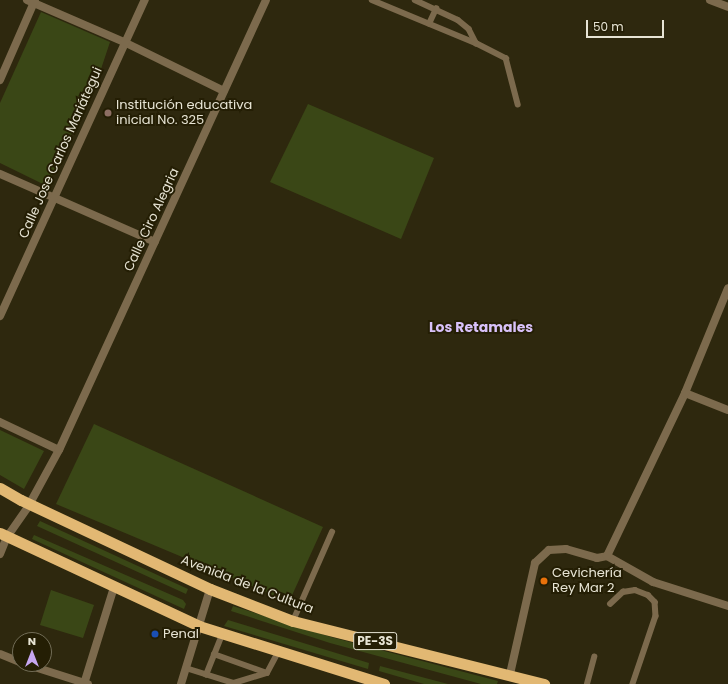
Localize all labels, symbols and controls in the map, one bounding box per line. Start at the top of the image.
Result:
scale bar [588,12,666,38]
text: 50 m [593,18,624,35]
street label: Calle Jose Carlos Mariátegui [16,65,106,241]
place label: Institución educativa inicial No. 325 [116,98,252,129]
marker: Institución educativa inicial No. 325 [103,108,113,118]
street label: Calle Ciro Alegria [121,166,183,274]
district label: Los Retamales [429,319,533,335]
street label: Avenida de la Cultura [179,553,315,617]
place label: Cevichería Rey Mar 2 [552,566,622,597]
marker: Cevichería Rey Mar 2 [539,576,549,586]
place label: Penal [163,626,199,642]
marker: Penal [150,629,160,639]
road number: PE-3S [353,631,397,651]
north arrow [12,632,52,672]
text: N [28,633,36,649]

